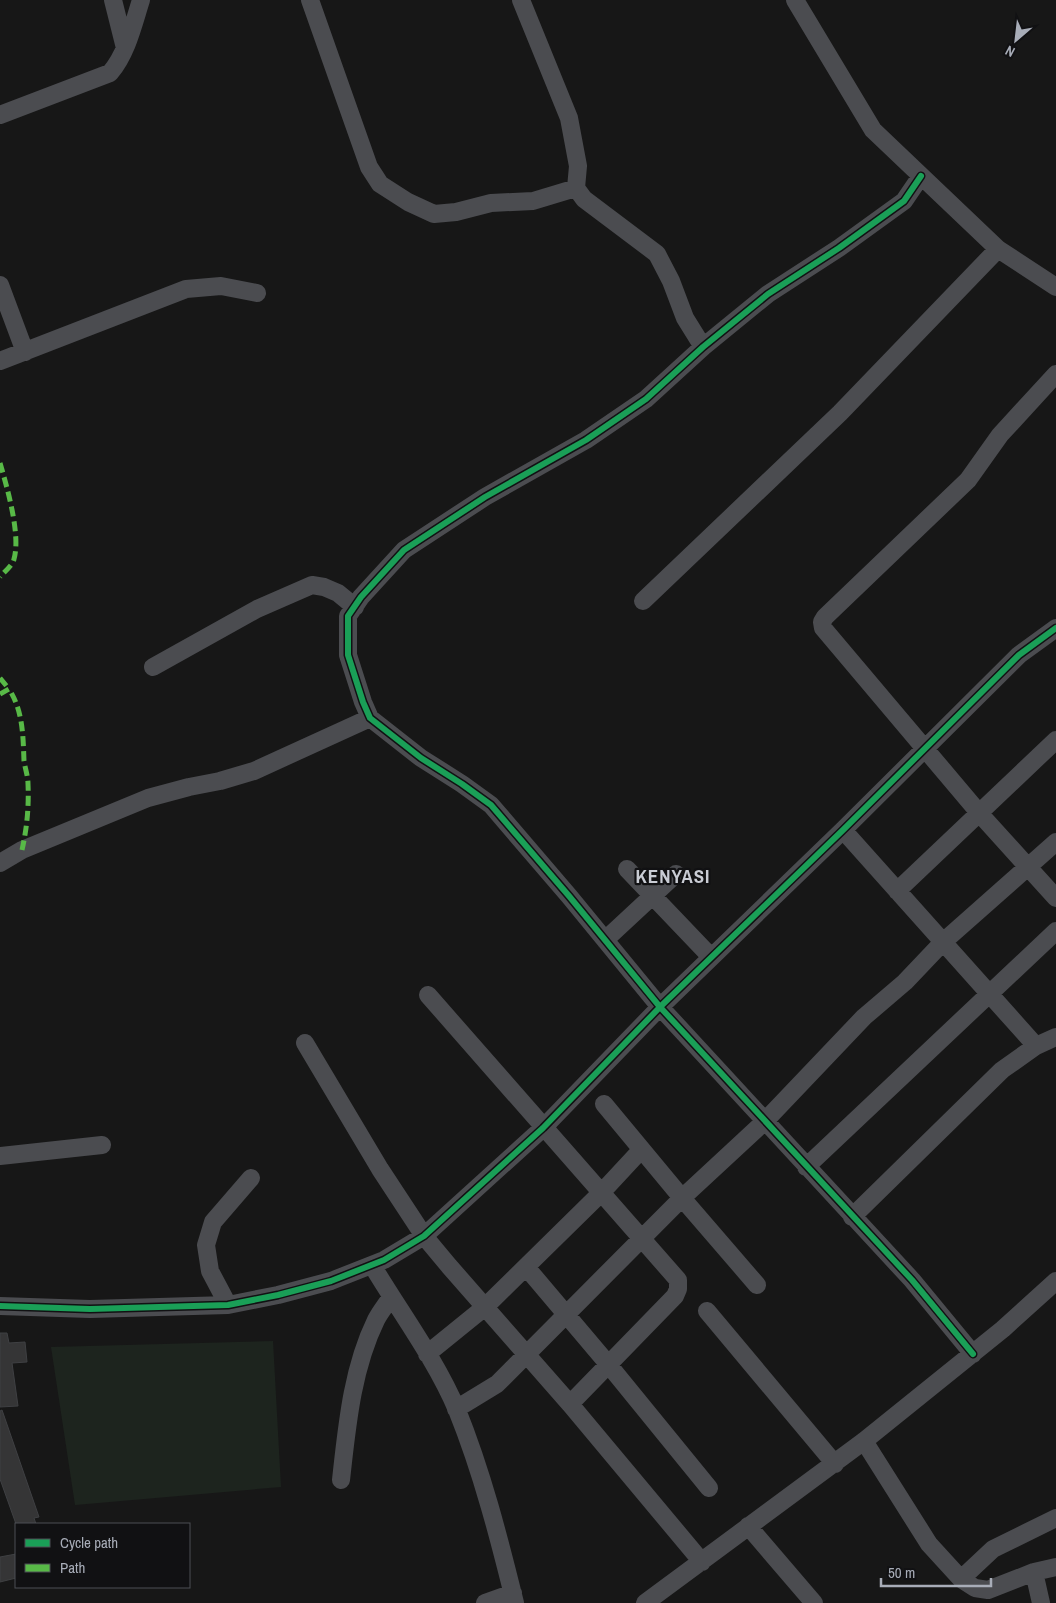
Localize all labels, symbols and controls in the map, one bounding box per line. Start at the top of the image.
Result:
north arrow [991,15,1041,65]
text: N [1002,42,1018,61]
district label: KENYASI [636,863,710,889]
legend [15,1523,190,1588]
text: Cycle path [60,1532,118,1553]
scale bar [881,1556,991,1588]
text: Path [60,1557,85,1578]
text: 50 m [888,1562,915,1583]

